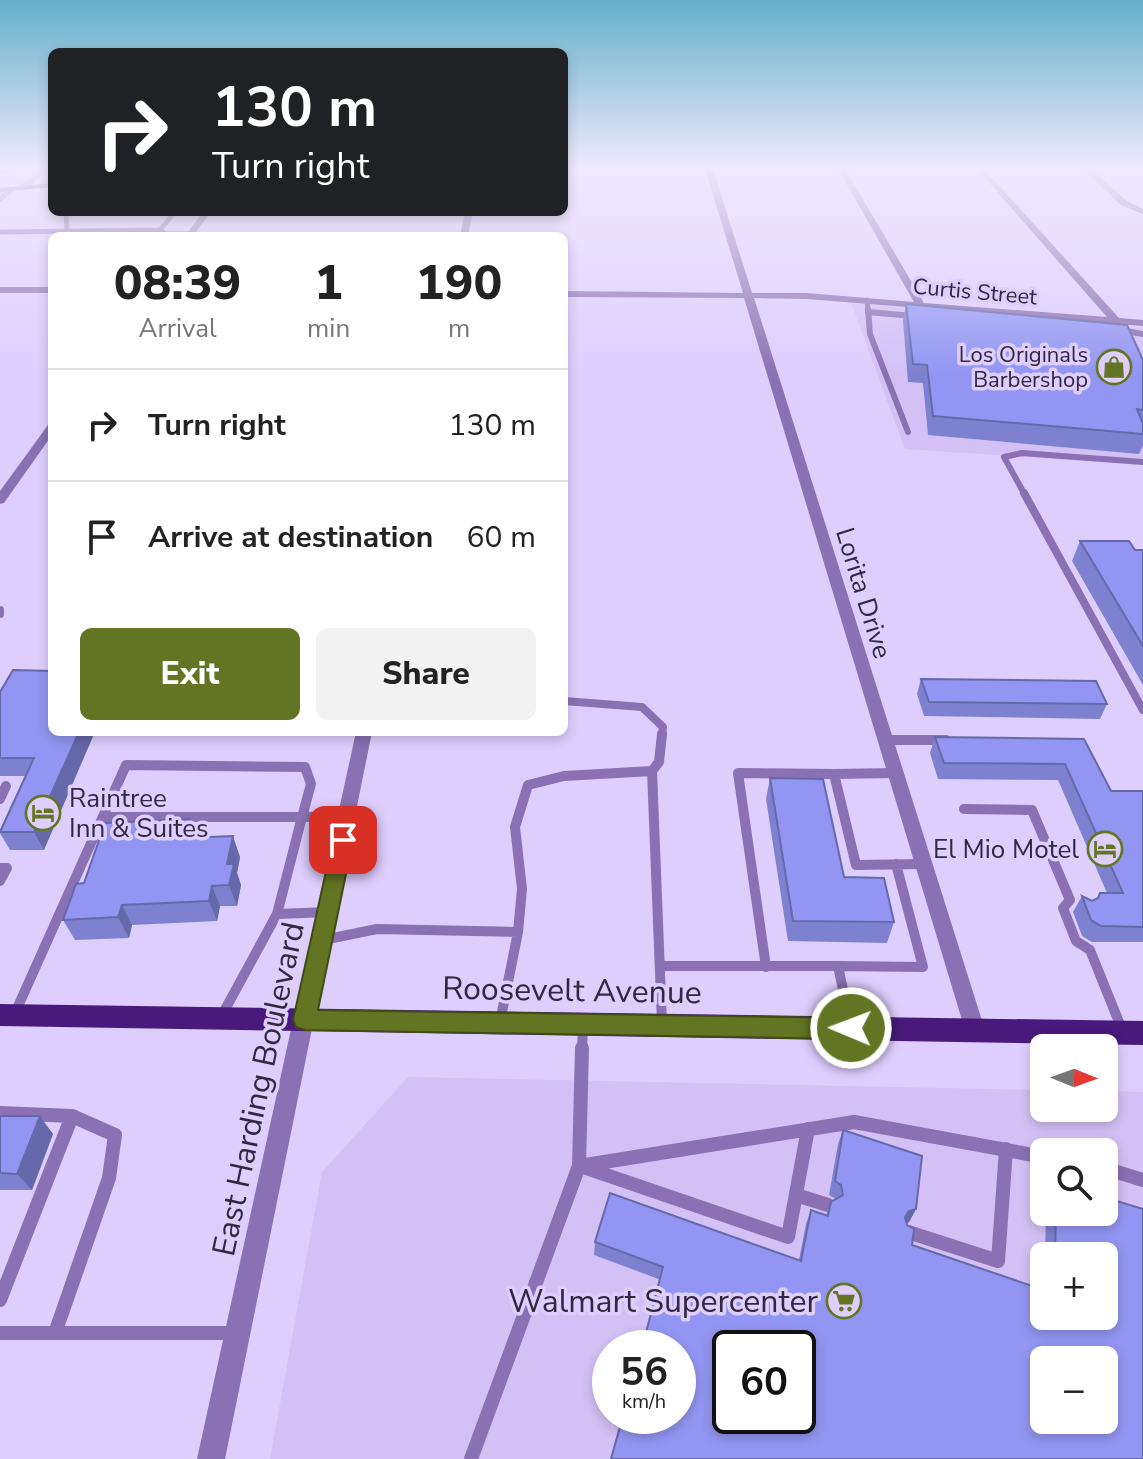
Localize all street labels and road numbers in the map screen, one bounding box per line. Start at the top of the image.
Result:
street label: Curtis Street [912,272,1038,312]
street label: Lorita Drive [827,523,900,663]
street label: East Harding Boulevard [202,918,315,1260]
street label: Roosevelt Avenue [442,967,702,1014]

